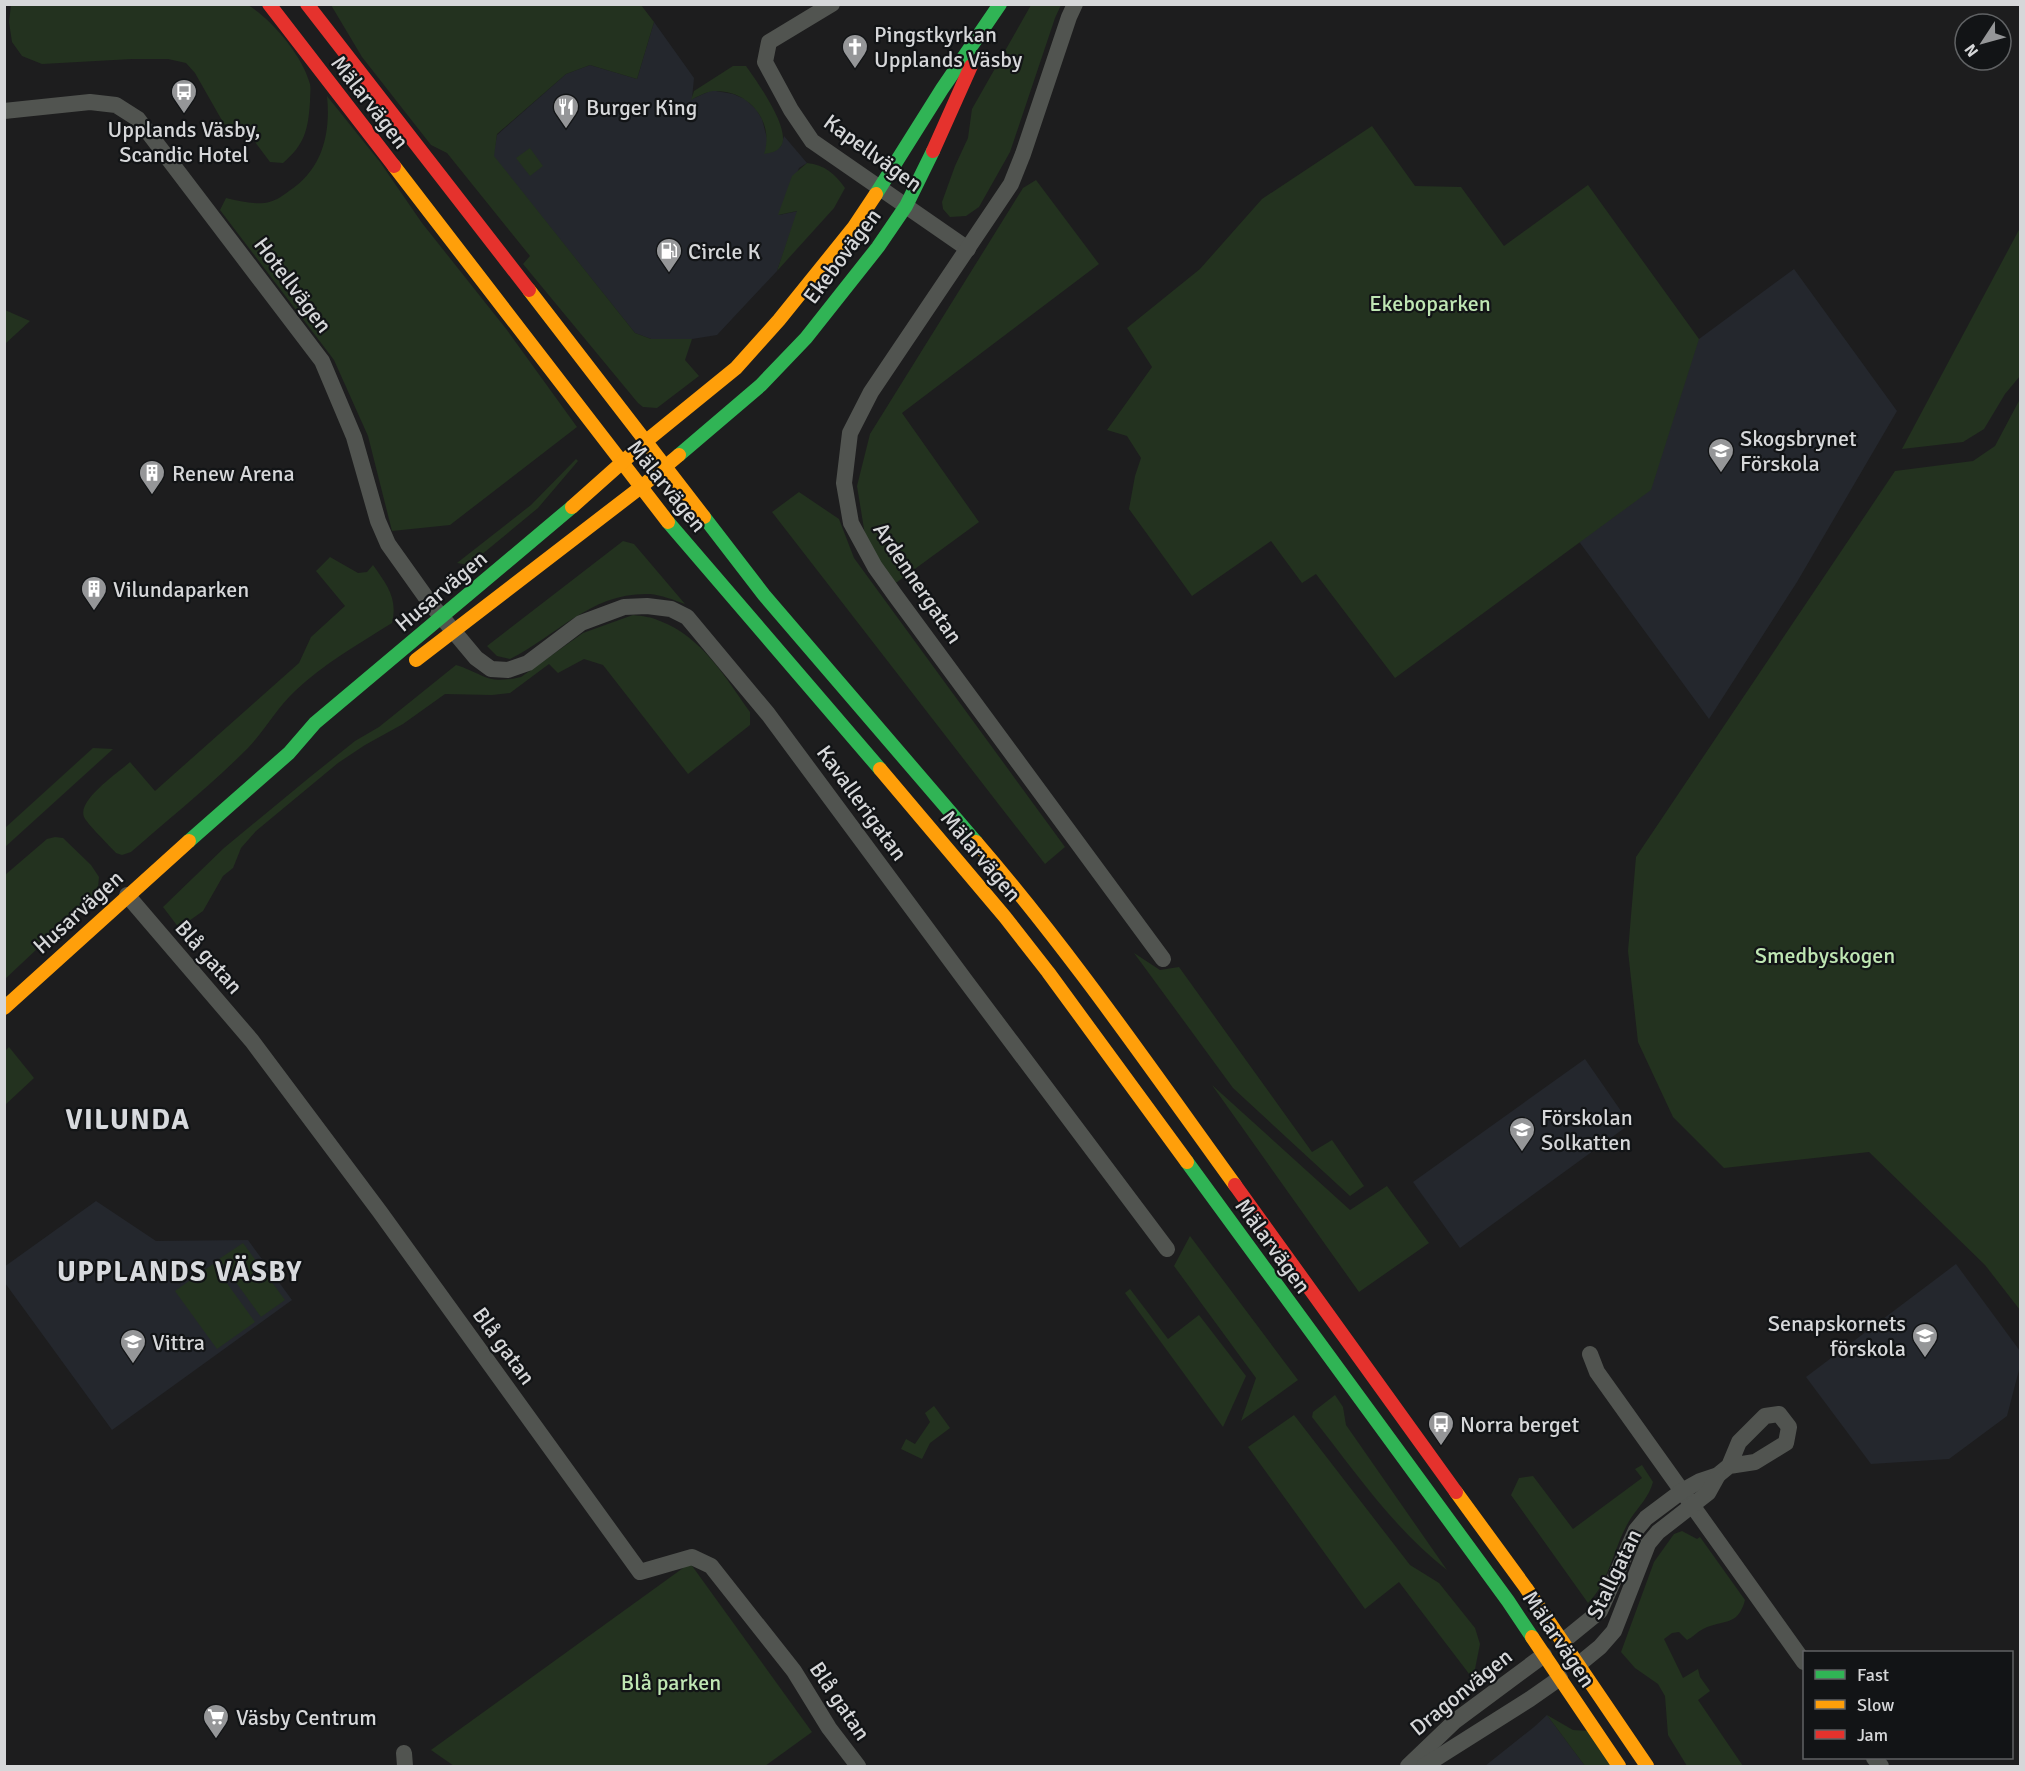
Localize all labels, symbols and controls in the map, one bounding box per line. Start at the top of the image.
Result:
north arrow [1953,12,2013,72]
place label: Pingstkyrkan Upplands Väsby [874,21,1023,73]
church icon: Pingstkyrkan Upplands Väsby [840,32,870,70]
text: N [1960,40,1983,61]
street label: Mälarvägen [325,50,415,154]
bus stop icon: Upplands Väsby, Scandic Hotel [169,77,199,115]
restaurant icon: Burger King [551,92,581,130]
place label: Burger King [586,94,698,121]
street label: Kapellvägen [819,108,927,198]
place label: Upplands Väsby, Scandic Hotel [108,116,260,168]
street label: Ekebovägen [797,203,887,309]
street label: Hotellvägen [248,232,338,338]
fuel station icon: Circle K [654,236,684,274]
place label: Circle K [688,238,761,265]
park label: Ekeboparken [1369,290,1491,317]
place label: Skogsbrynet Förskola [1740,425,1857,477]
street label: Mälarvägen [622,434,712,538]
school or university icon: Skogsbrynet Förskola [1706,436,1736,474]
building icon: Renew Arena [137,458,167,496]
place label: Renew Arena [172,460,295,487]
street label: Ardennergatan [868,517,968,649]
street label: Husarvägen [389,545,493,637]
building icon: Vilundaparken [79,574,109,612]
place label: Vilundaparken [113,576,249,603]
street label: Kavallerigatan [811,740,913,866]
street label: Mälarvägen [935,805,1027,907]
street label: Husarvägen [27,864,129,960]
street label: Blå gatan [170,914,248,1000]
park label: Smedbyskogen [1755,942,1895,969]
district label: VILUNDA [65,1103,191,1137]
place label: Förskolan Solkatten [1541,1104,1633,1156]
school or university icon: Förskolan Solkatten [1507,1115,1537,1153]
street label: Mälarvägen [1229,1193,1317,1299]
district label: UPPLANDS VÄSBY [57,1255,303,1289]
street label: Blå gatan [467,1302,541,1390]
place label: Senapskornets förskola [1768,1310,1906,1362]
school or university icon: Senapskornets förskola [1910,1321,1940,1359]
school or university icon: Vittra [118,1327,148,1365]
place label: Vittra [152,1329,205,1356]
bus stop icon: Norra berget [1426,1409,1456,1447]
place label: Norra berget [1460,1411,1580,1438]
street label: Stallgatan [1581,1524,1647,1624]
street label: Mälarvägen [1517,1585,1601,1693]
street label: Dragonvägen [1404,1643,1518,1741]
legend [1803,1651,2013,1759]
street label: Blå gatan [804,1656,876,1746]
text: Fast [1857,1664,1889,1686]
park label: Blå parken [621,1669,721,1696]
text: Slow [1857,1694,1894,1716]
supermarket icon: Väsby Centrum [201,1702,231,1740]
place label: Väsby Centrum [236,1704,377,1731]
text: Jam [1857,1724,1888,1746]

